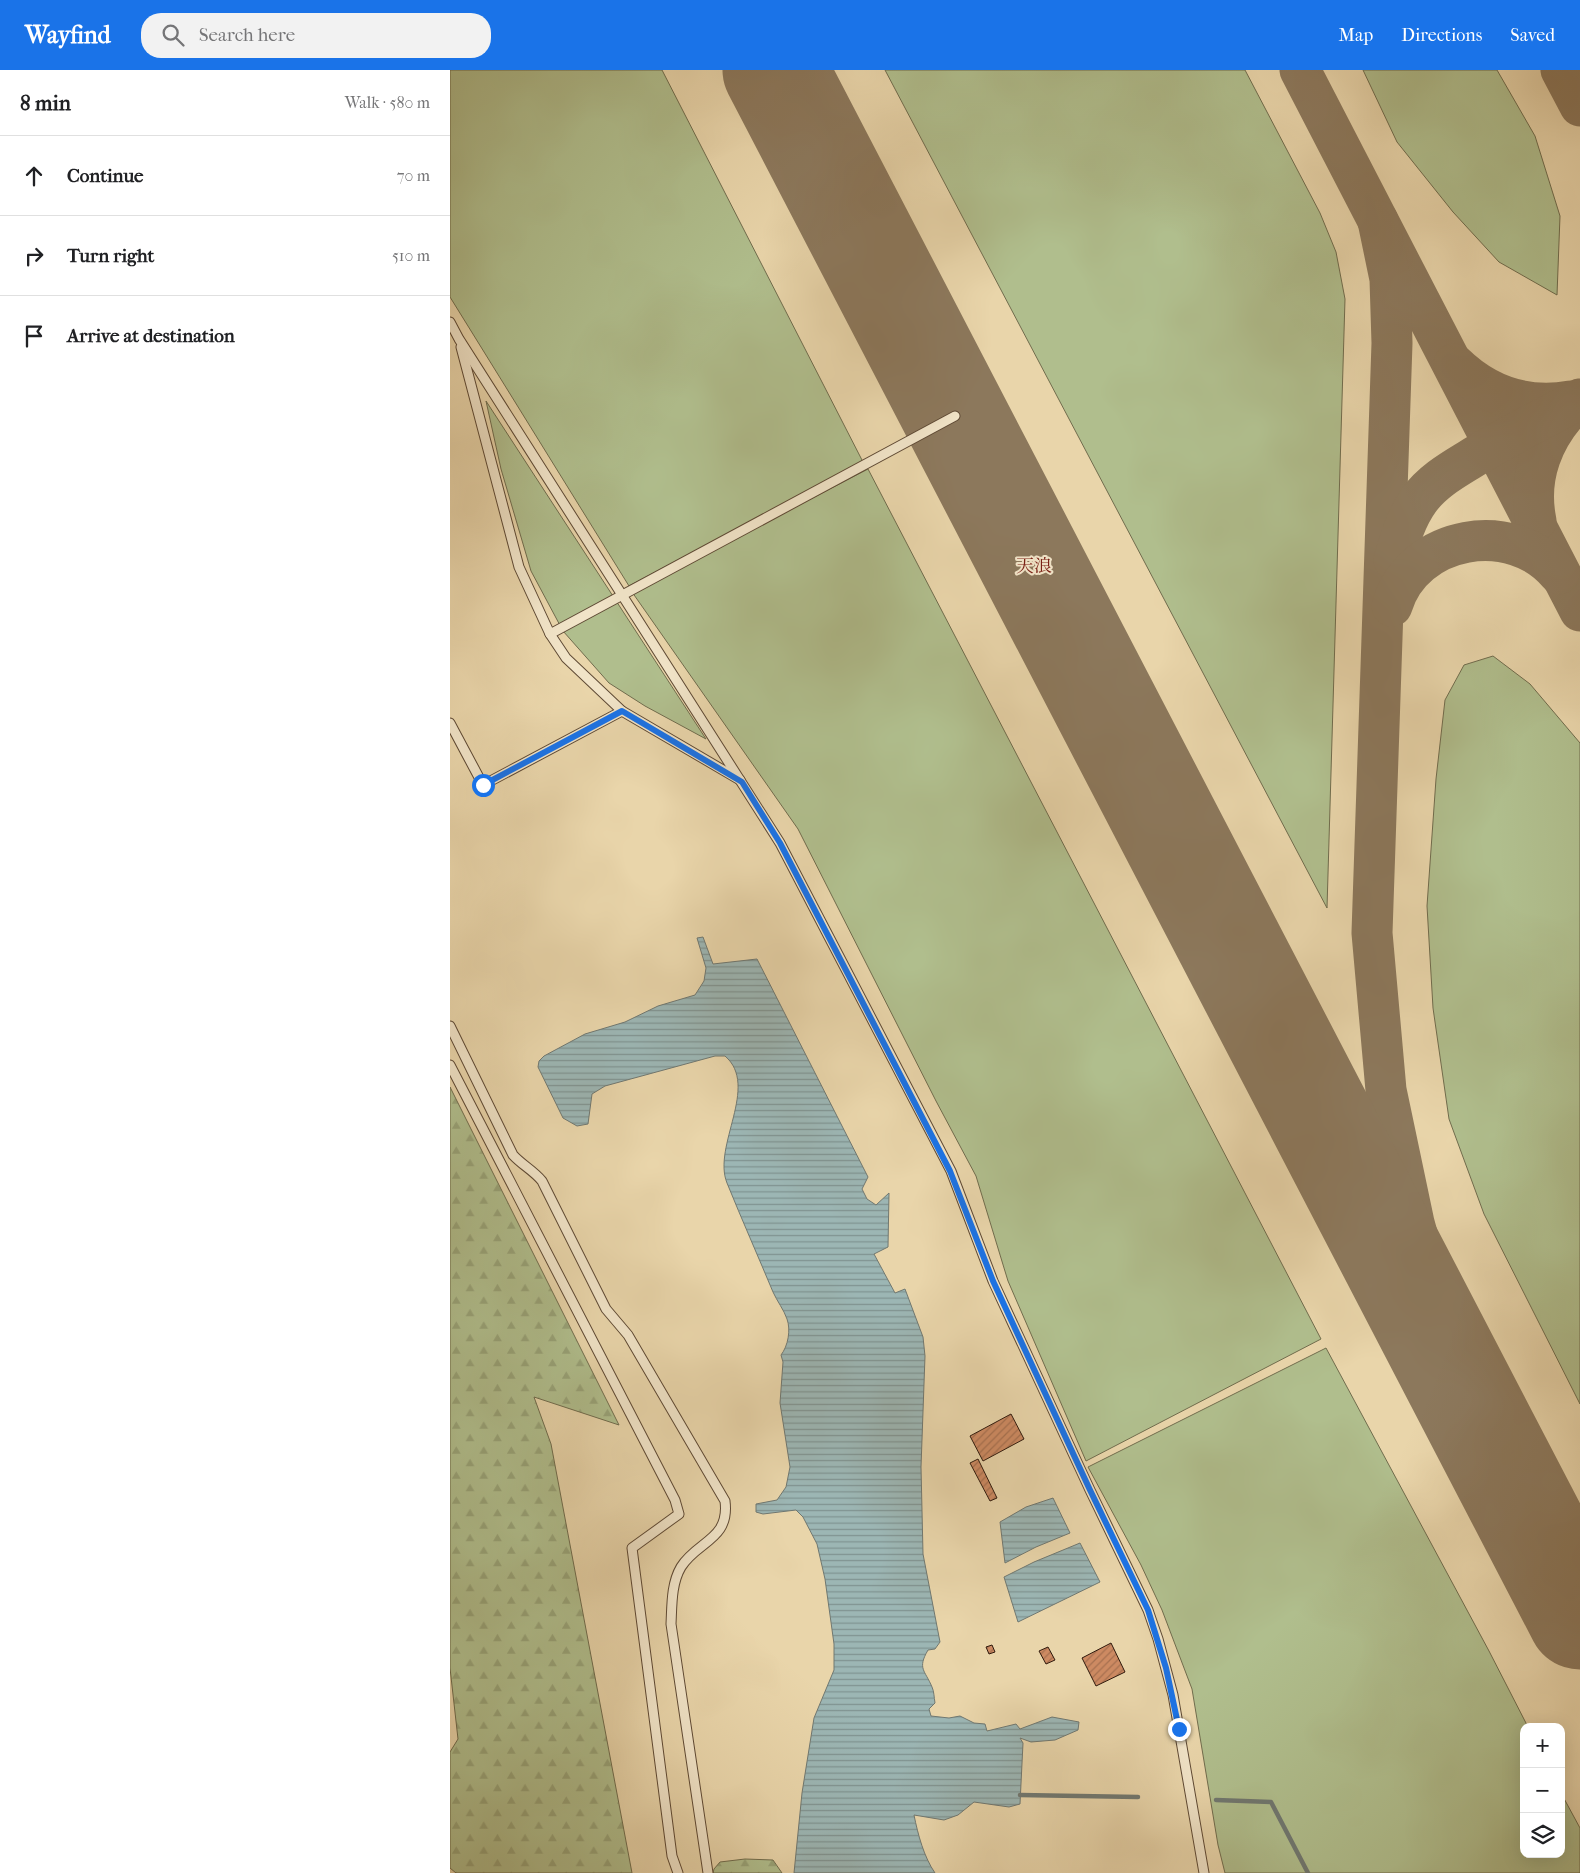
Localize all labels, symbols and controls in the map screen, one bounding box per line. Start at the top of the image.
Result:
search box [141,13,491,58]
text: Wayfind [25,21,111,49]
icon: search [159,21,187,49]
text: Search here [199,24,295,46]
text: Map [1339,25,1373,46]
text: Directions [1401,25,1482,46]
text: Saved [1510,25,1555,46]
text: 8 min [20,91,71,115]
text: Walk · 580 m [345,93,430,112]
icon: ahead [20,162,48,190]
text: Continue [67,165,143,187]
text: 70 m [397,166,430,185]
icon: right [20,242,48,270]
text: Turn right [67,245,154,267]
text: 510 m [392,246,430,265]
icon: arrive [20,322,48,350]
text: Arrive at destination [67,325,235,347]
district label: 天浪 [1016,556,1052,577]
route start [472,774,495,797]
route end [1168,1718,1191,1741]
map controls [1520,1723,1565,1858]
button: + [1520,1723,1565,1768]
button: − [1520,1768,1565,1813]
button: layers [1520,1813,1565,1858]

